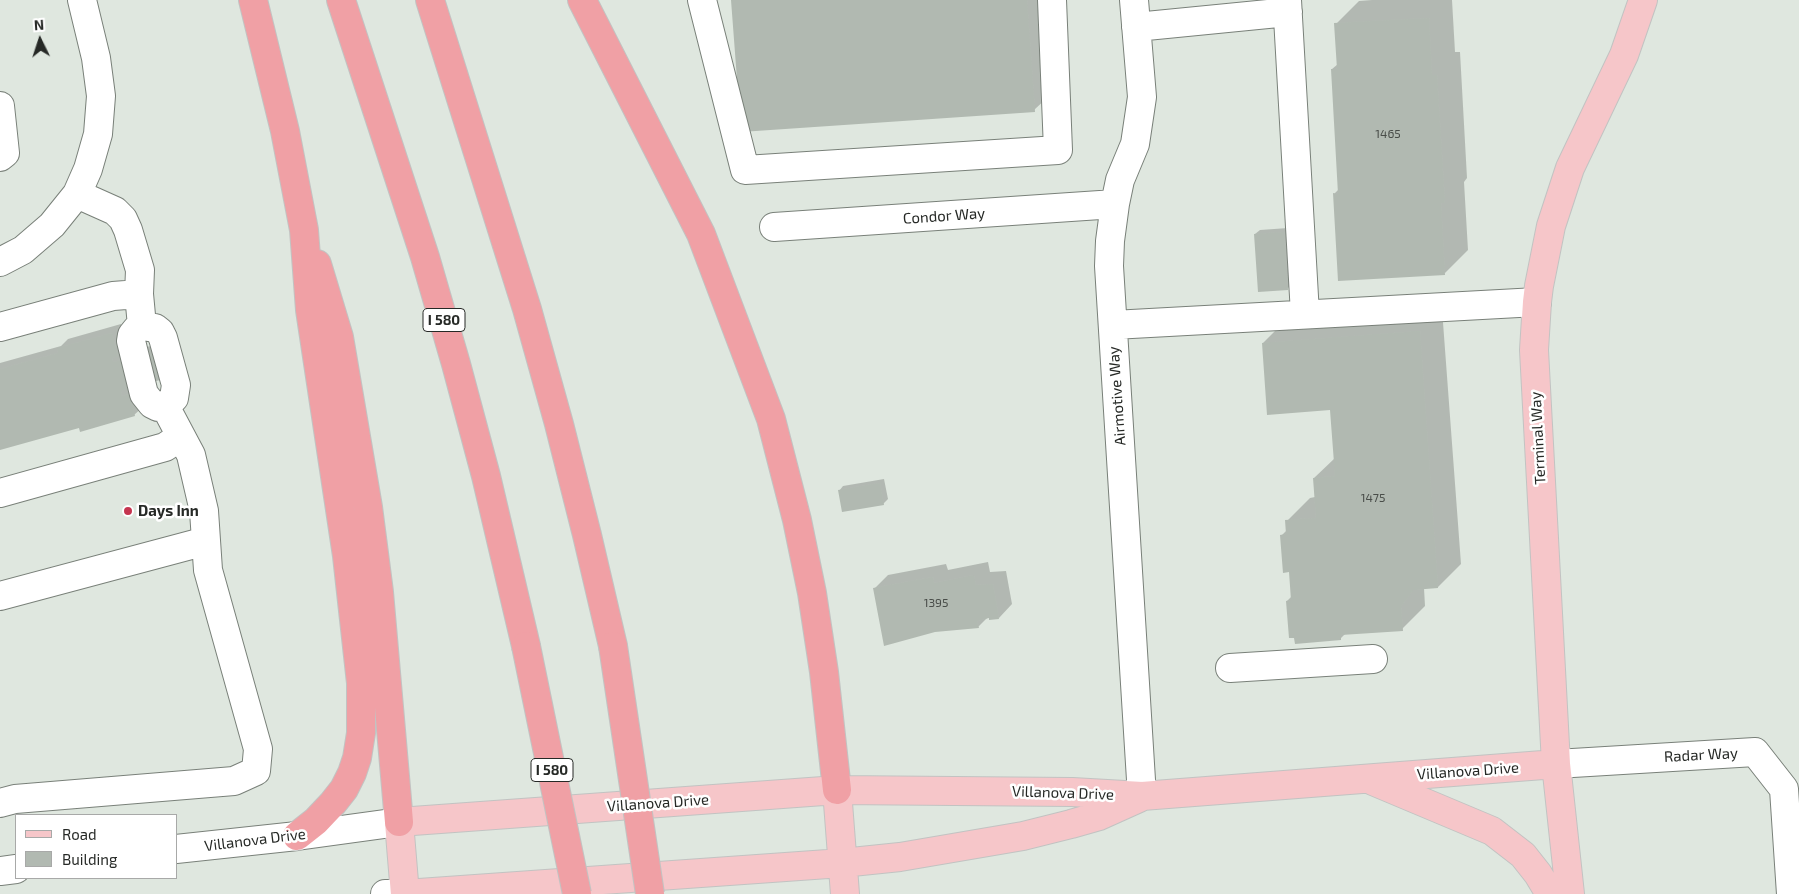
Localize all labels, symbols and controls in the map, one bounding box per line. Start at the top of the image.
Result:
north arrow [15,15,65,65]
text: N [33,16,45,33]
house number: 1465 [1375,127,1401,141]
street label: Condor Way [902,204,986,228]
road number: I 580 [423,308,465,332]
street label: Airmotive Way [1105,346,1129,446]
street label: Terminal Way [1527,391,1549,485]
house number: 1475 [1361,491,1385,505]
place label: Days Inn [138,502,199,520]
marker: Days Inn [122,505,134,517]
house number: 1395 [924,596,948,610]
street label: Radar Way [1664,744,1738,766]
road number: I 580 [531,758,573,782]
street label: Villanova Drive [1416,758,1520,784]
street label: Villanova Drive [1012,782,1114,804]
street label: Villanova Drive [606,790,710,816]
legend [15,814,178,879]
text: Road [62,825,97,843]
street label: Villanova Drive [203,825,307,855]
text: Building [62,850,117,868]

